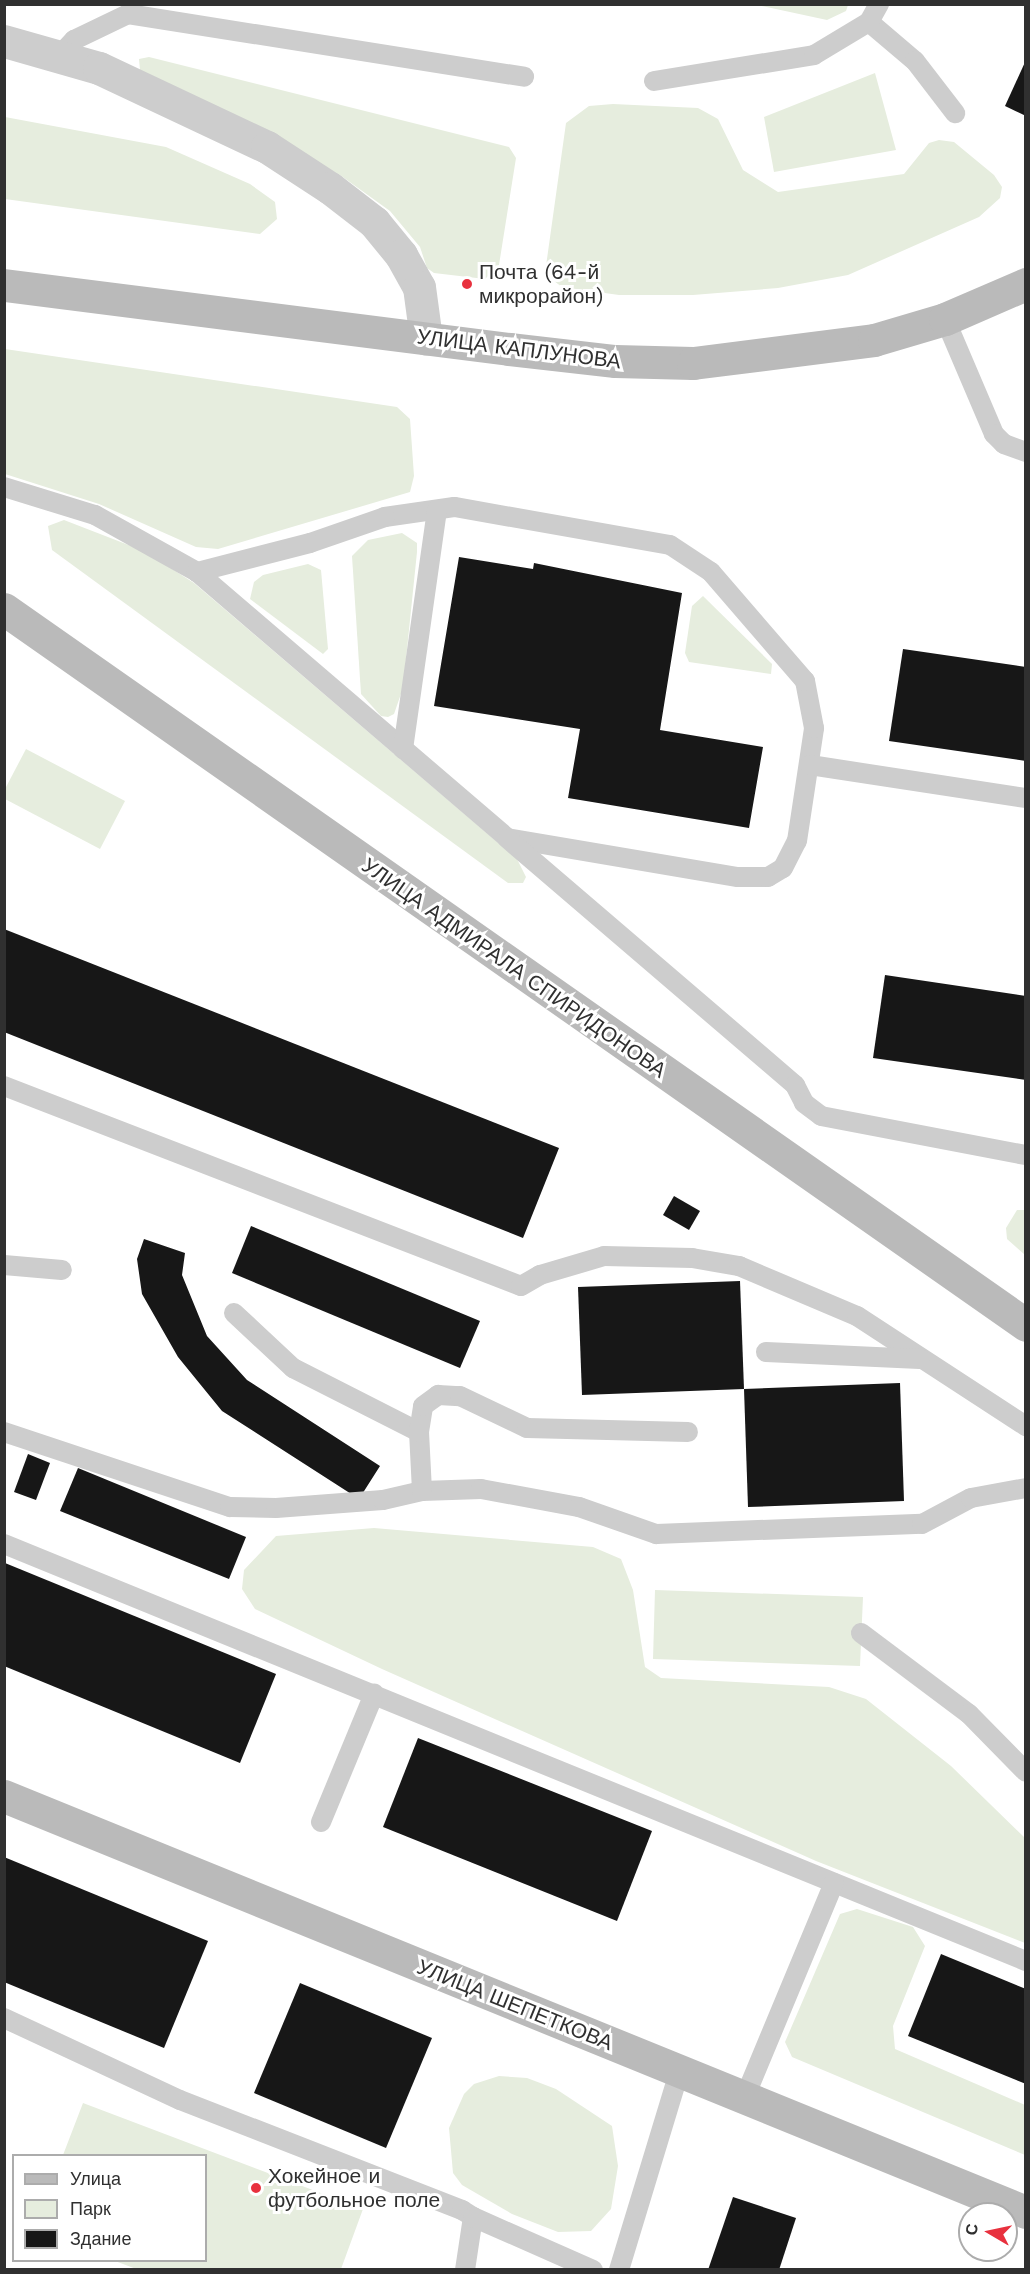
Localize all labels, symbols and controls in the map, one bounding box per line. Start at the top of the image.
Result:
place label: Почта (64-й микрорайон) [479,259,603,309]
marker: Почта (64-й микрорайон) [460,277,474,291]
street label: УЛИЦА КАПЛУНОВА [416,324,622,374]
street label: УЛИЦА АДМИРАЛА СПИРИДОНОВА [357,853,671,1083]
street label: УЛИЦА ШЕПЕТКОВА [413,1954,617,2056]
legend [12,2154,207,2262]
place label: Хокейное и футбольное поле [268,2163,440,2213]
text: Улица [70,2168,121,2189]
marker: Хокейное и футбольное поле [249,2181,263,2195]
text: Парк [70,2198,111,2219]
north arrow [958,2202,1018,2262]
text: С [961,2222,982,2237]
text: Здание [70,2228,131,2249]

